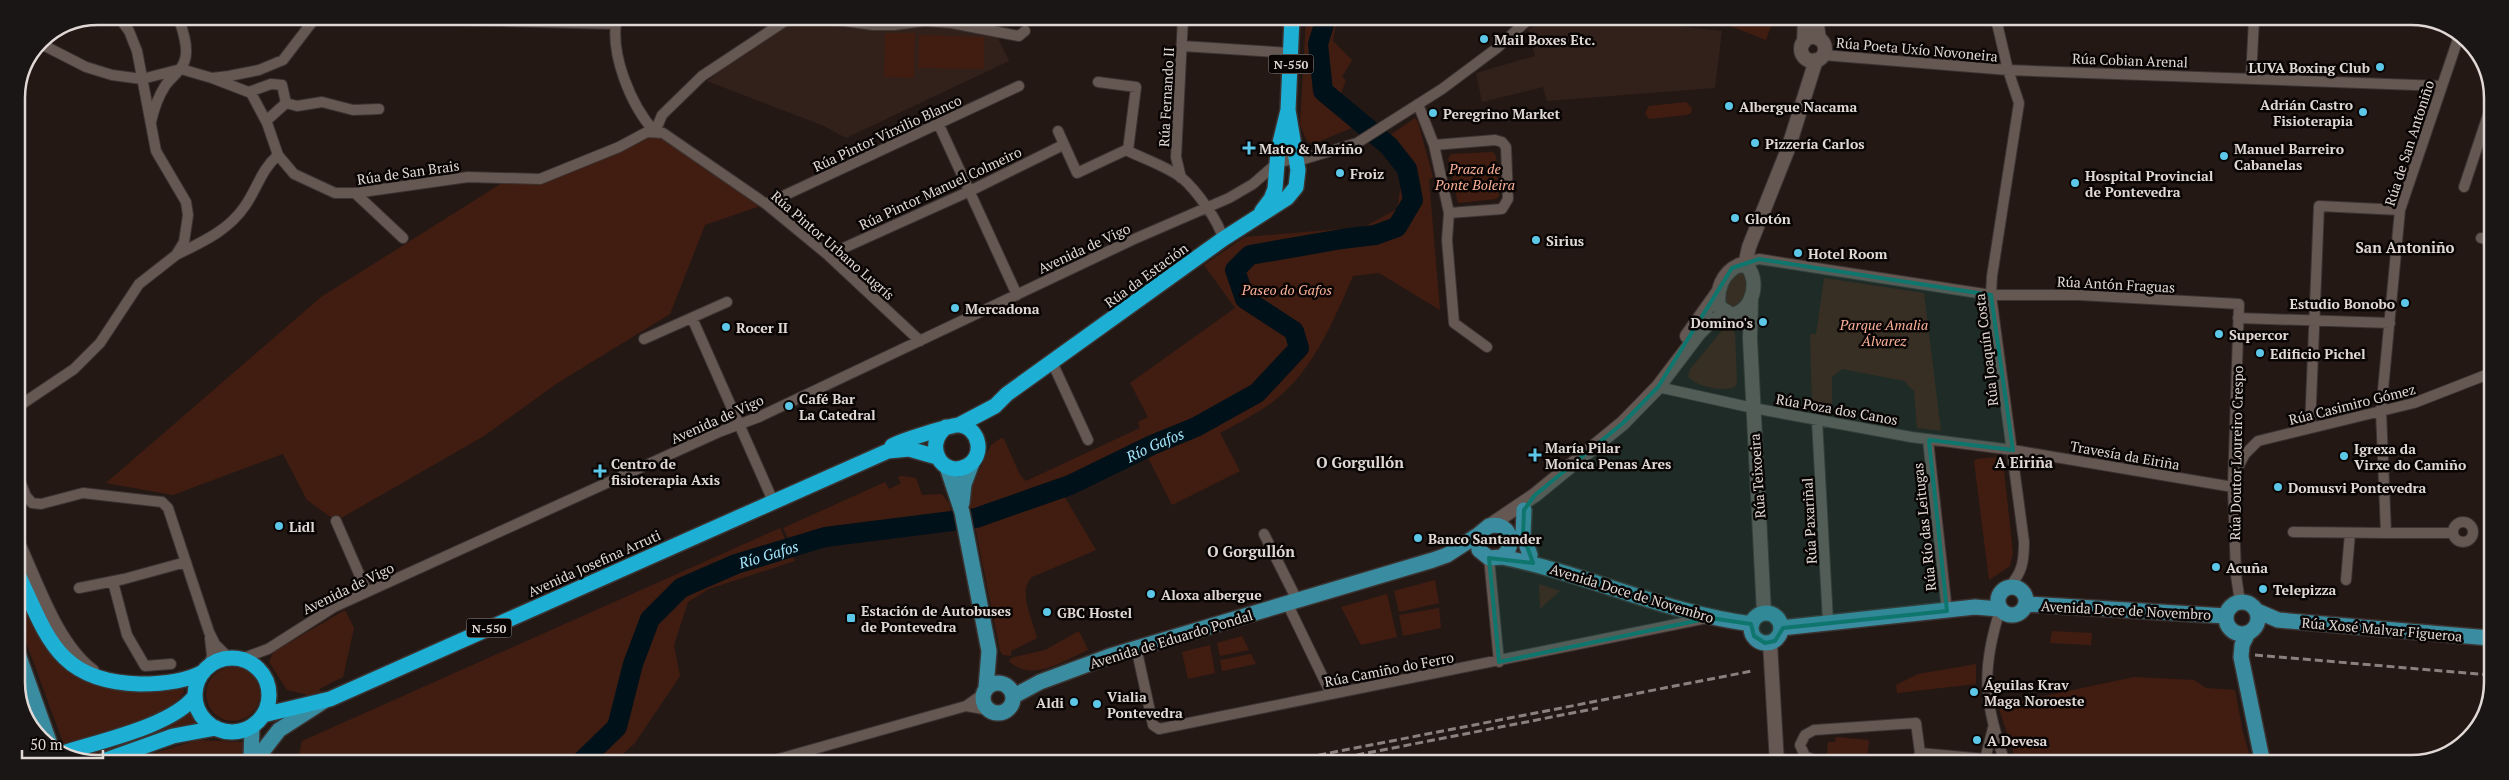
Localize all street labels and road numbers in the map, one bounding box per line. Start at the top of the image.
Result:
street label: Rúa Poeta Uxío Novoneira [1835,32,1999,66]
street label: Rúa Fernando II [1154,47,1178,147]
street label: Rúa Cobian Arenal [2072,48,2188,72]
road number: N-550 [1268,54,1314,74]
street label: Rúa de San Antoniño [2380,77,2438,208]
street label: Rúa Pintor Virxilio Blanco [810,90,965,176]
street label: Rúa Pintor Manuel Colmeiro [856,142,1025,234]
street label: Rúa de San Brais [356,155,460,189]
street label: Rúa Pintor Urbano Lugrís [767,186,899,304]
street label: Avenida de Vigo [1035,218,1134,278]
street label: Rúa da Estación [1100,238,1192,312]
street label: Rúa Antón Fraguas [2056,271,2176,297]
street label: Rúa Joaquín Costa [1970,293,2002,407]
street label: Rúa Doutor Loureiro Crespo [2225,365,2247,540]
street label: Rúa Casimiro Gómez [2287,379,2417,429]
street label: Rúa Poza dos Canos [1775,389,1899,429]
street label: Avenida de Vigo [667,390,767,448]
street label: Rúa Teixoeira [1745,433,1769,519]
street label: Travesía da Eiriña [2069,436,2181,474]
street label: Rúa Río das Leitugas [1908,462,1940,592]
street label: Rúa Paxariñal [1797,477,1821,565]
street label: Avenida Josefina Arruti [525,525,663,601]
street label: Avenida de Vigo [299,557,397,618]
street label: Avenida Doce de Novembro [1548,559,1716,627]
street label: Avenida Doce de Novembro [2040,596,2212,624]
street label: Avenida de Eduardo Pondal [1087,605,1255,673]
street label: Rúa Xosé Malvar Figueroa [2301,613,2463,645]
road number: N-550 [466,618,512,638]
street label: Rúa Camiño do Ferro [1323,647,1456,691]

